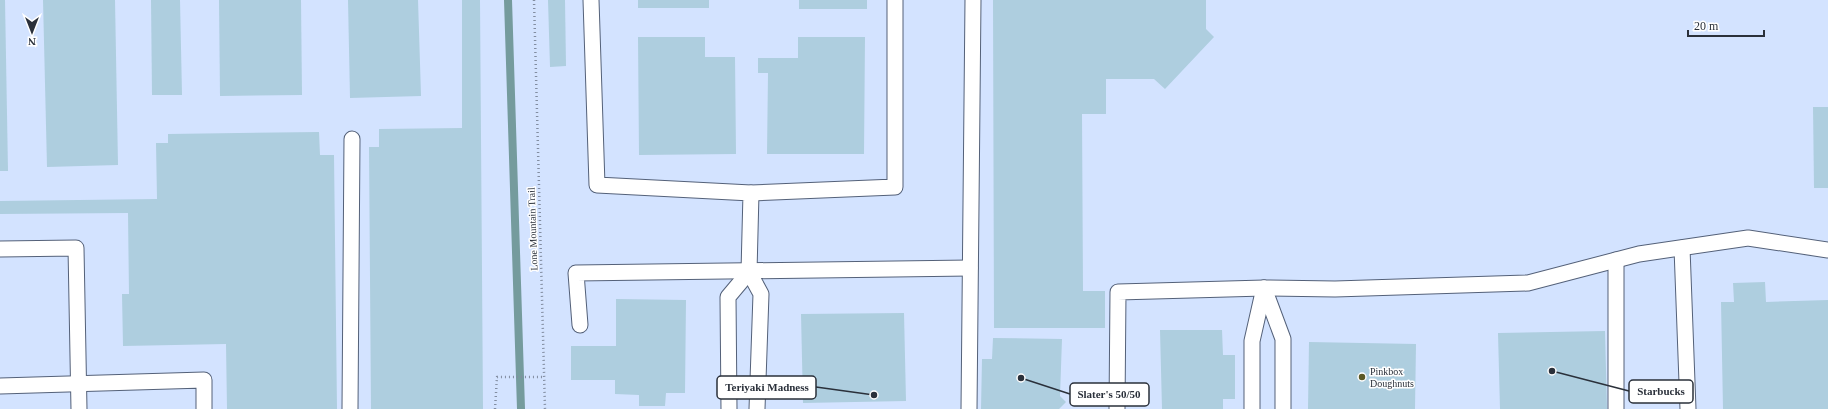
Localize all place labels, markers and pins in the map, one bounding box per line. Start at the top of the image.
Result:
place label: Pinkbox Doughnuts [1370,366,1414,389]
marker: Pinkbox Doughnuts [1357,372,1367,382]
callout: Teriyaki Madness [717,376,816,399]
callout: Starbucks [1629,380,1693,403]
callout: Slater's 50/50 [1070,383,1149,406]

